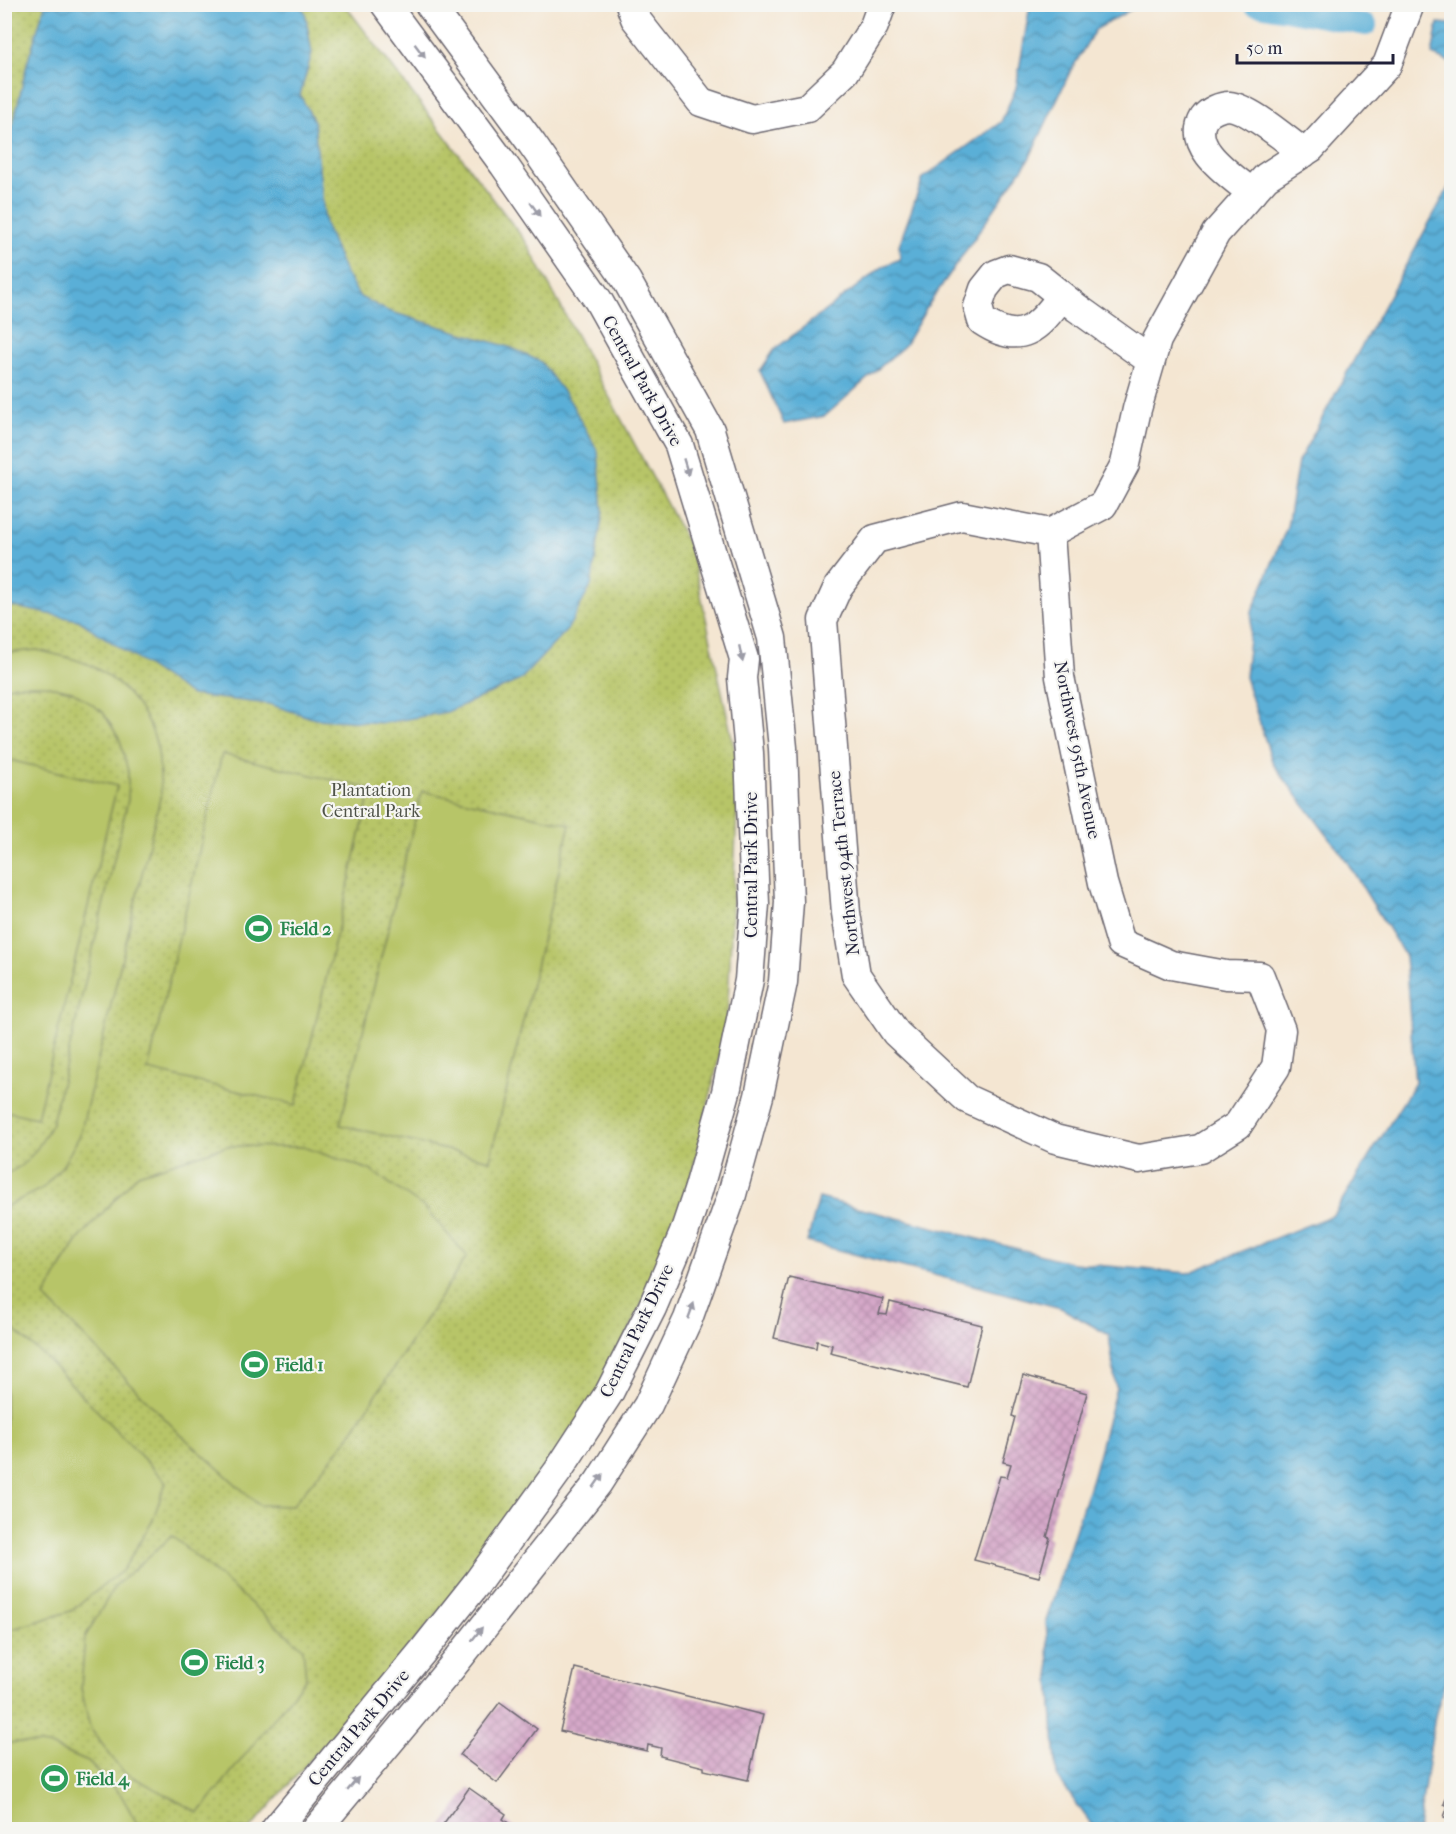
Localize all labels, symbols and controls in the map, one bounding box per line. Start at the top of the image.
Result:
scale bar [1237,27,1393,65]
text: 50 m [1246,38,1283,59]
one-way arrow [414,43,426,59]
one-way arrow [529,201,540,217]
street label: Central Park Drive [597,312,687,450]
one-way arrow [682,458,691,476]
one-way arrow [737,645,746,664]
street label: Northwest 95th Avenue [1049,659,1105,841]
street label: Northwest 94th Terrace [824,770,864,956]
park label: Plantation Central Park [322,780,421,822]
street label: Central Park Drive [741,792,762,938]
sports icon: Field 2 [243,913,275,945]
place label: Field 2 [279,919,331,940]
street label: Central Park Drive [596,1261,679,1401]
one-way arrow [687,1301,697,1319]
sports icon: Field 1 [238,1349,270,1381]
place label: Field 1 [274,1355,324,1376]
one-way arrow [592,1474,604,1490]
one-way arrow [471,1626,484,1642]
sports icon: Field 3 [178,1647,210,1679]
place label: Field 3 [214,1653,265,1674]
street label: Central Park Drive [304,1665,414,1791]
sports icon: Field 4 [39,1763,71,1795]
place label: Field 4 [75,1769,130,1790]
one-way arrow [346,1777,359,1792]

